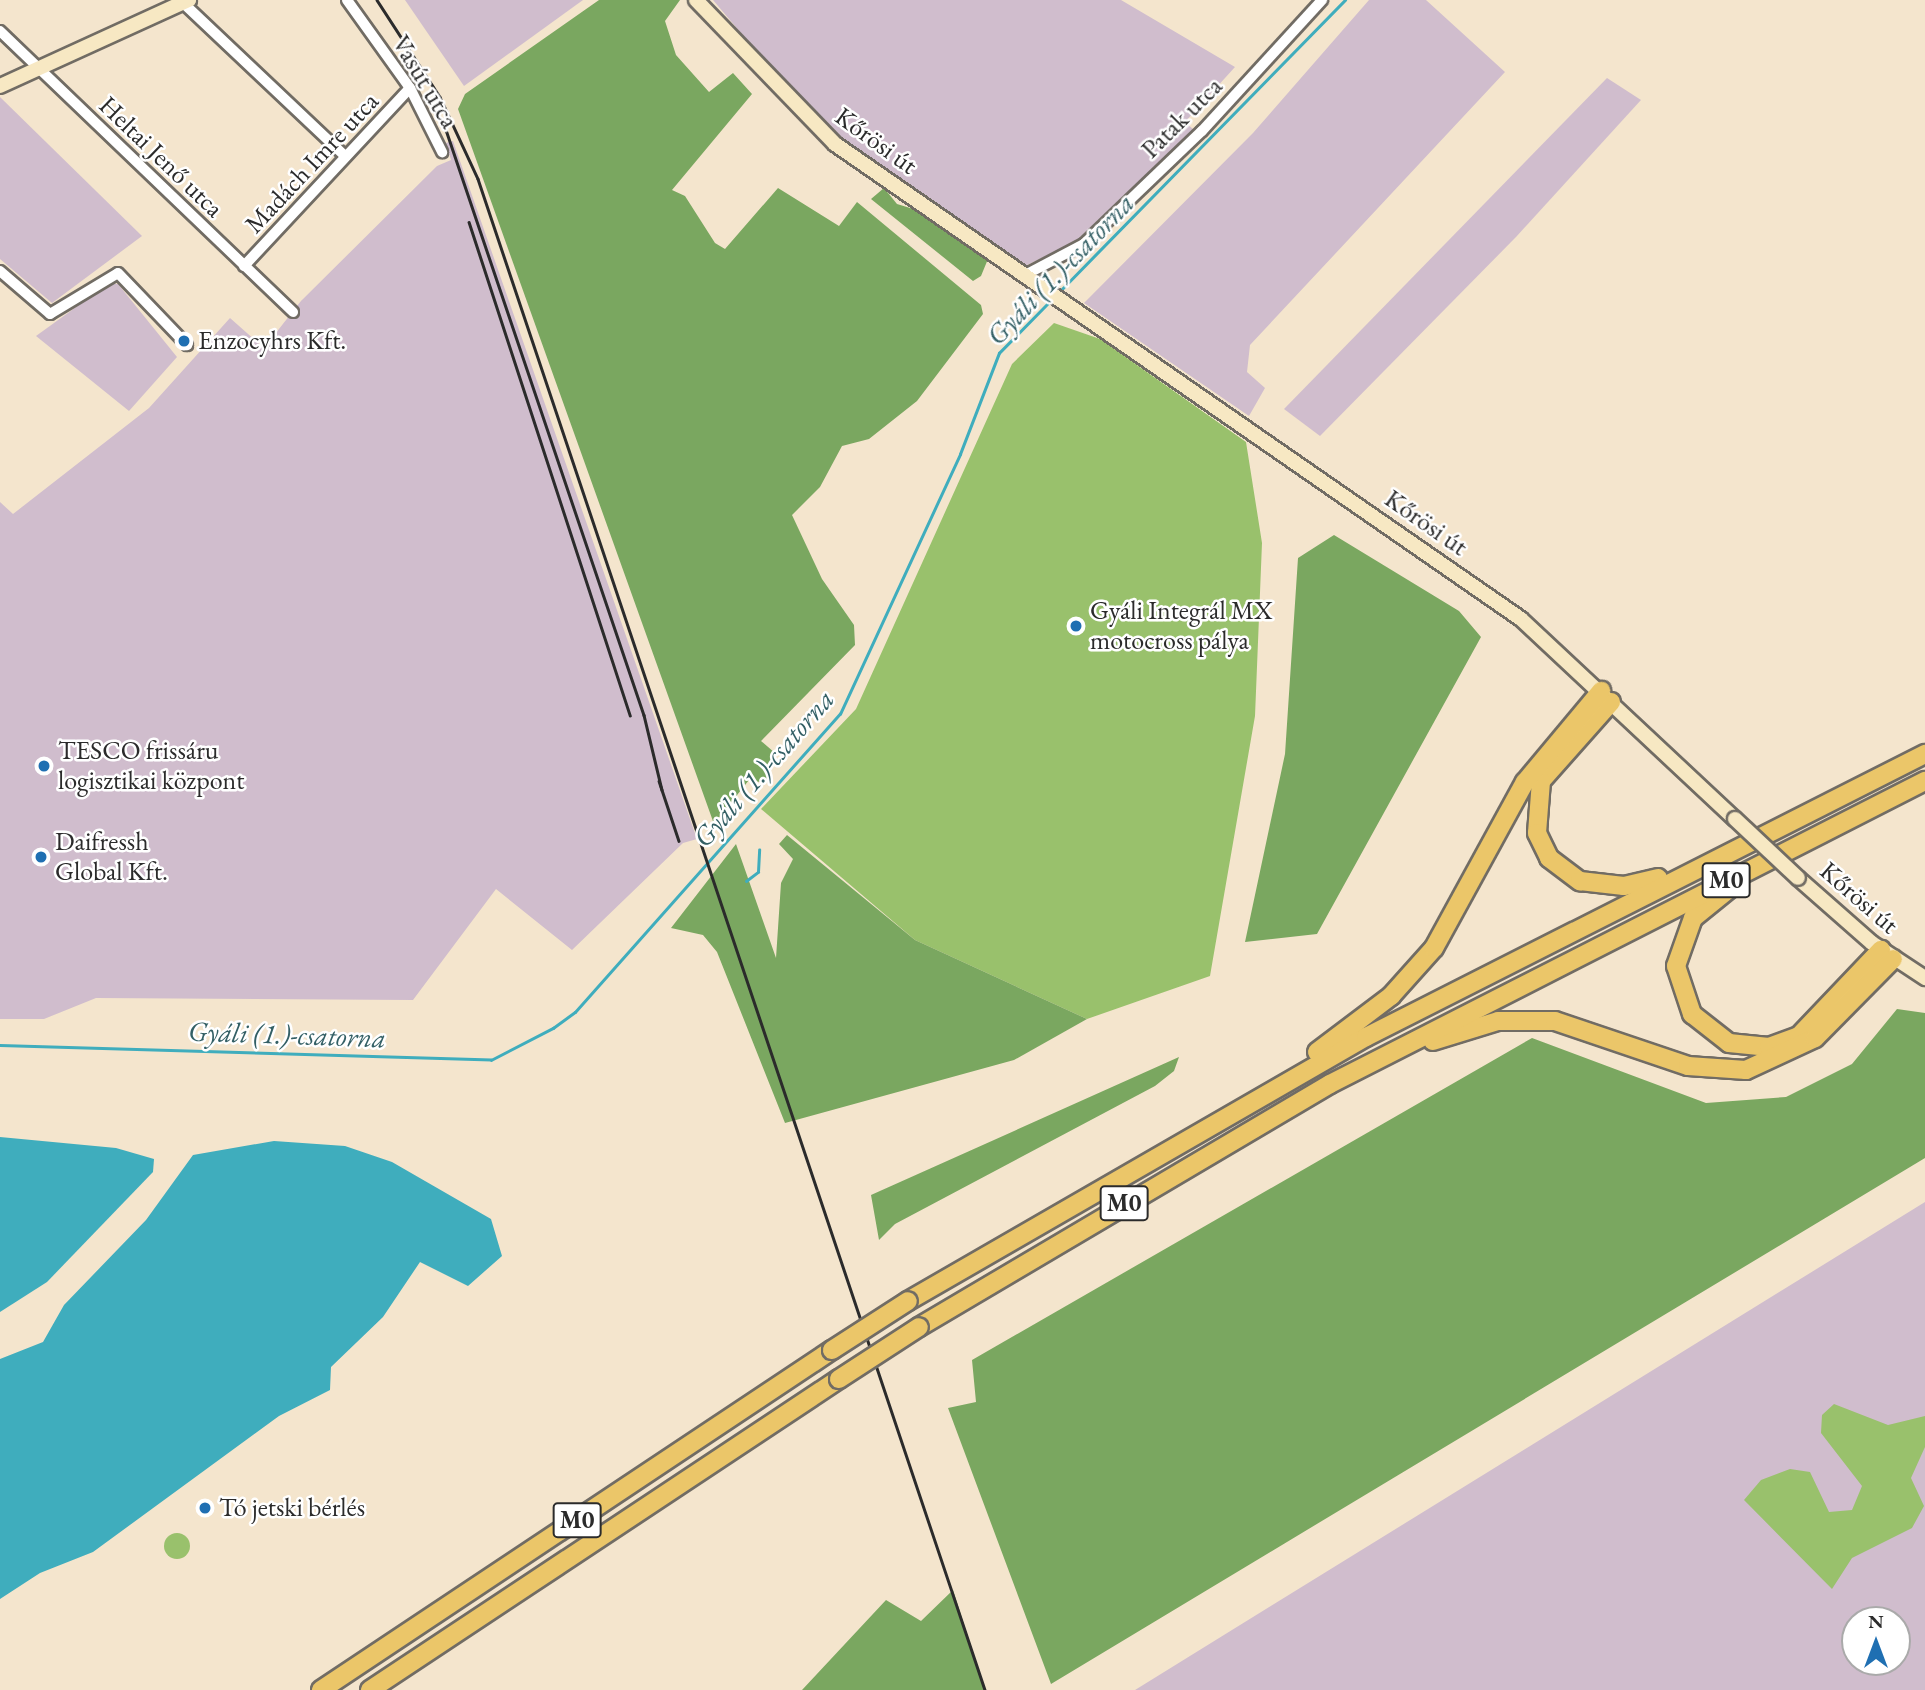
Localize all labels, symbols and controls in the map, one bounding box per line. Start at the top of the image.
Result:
street label: Vasút utca [385,30,465,134]
street label: Patak utca [1135,71,1229,165]
street label: Madách Imre utca [239,86,385,240]
street label: Heltai Jenő utca [92,90,230,224]
street label: Kőrösi út [829,101,923,181]
water label: Gyáli (1.)-csatorna [979,186,1141,352]
place label: Enzocyhrs Kft. [198,325,346,357]
marker: Enzocyhrs Kft. [176,333,192,349]
street label: Kőrösi út [1379,483,1473,563]
place label: Gyáli Integrál MX motocross pálya [1090,595,1273,656]
marker: Gyáli Integrál MX motocross pálya [1068,618,1084,634]
water label: Gyáli (1.)-csatorna [685,682,841,854]
place label: TESCO frissáru logisztikai központ [58,735,244,796]
marker: TESCO frissáru logisztikai központ [36,758,52,774]
place label: Daifressh Global Kft. [55,826,168,888]
marker: Daifressh Global Kft. [33,849,49,865]
street label: Kőrösi út [1813,855,1905,941]
road number: M0 [1702,860,1750,900]
water label: Gyáli (1.)-csatorna [187,1014,387,1054]
road number: M0 [1100,1182,1148,1224]
place label: Tó jetski bérlés [219,1492,365,1524]
marker: Tó jetski bérlés [197,1500,213,1516]
road number: M0 [552,1500,602,1540]
north arrow [1841,1606,1911,1676]
text: N [1868,1609,1884,1634]

